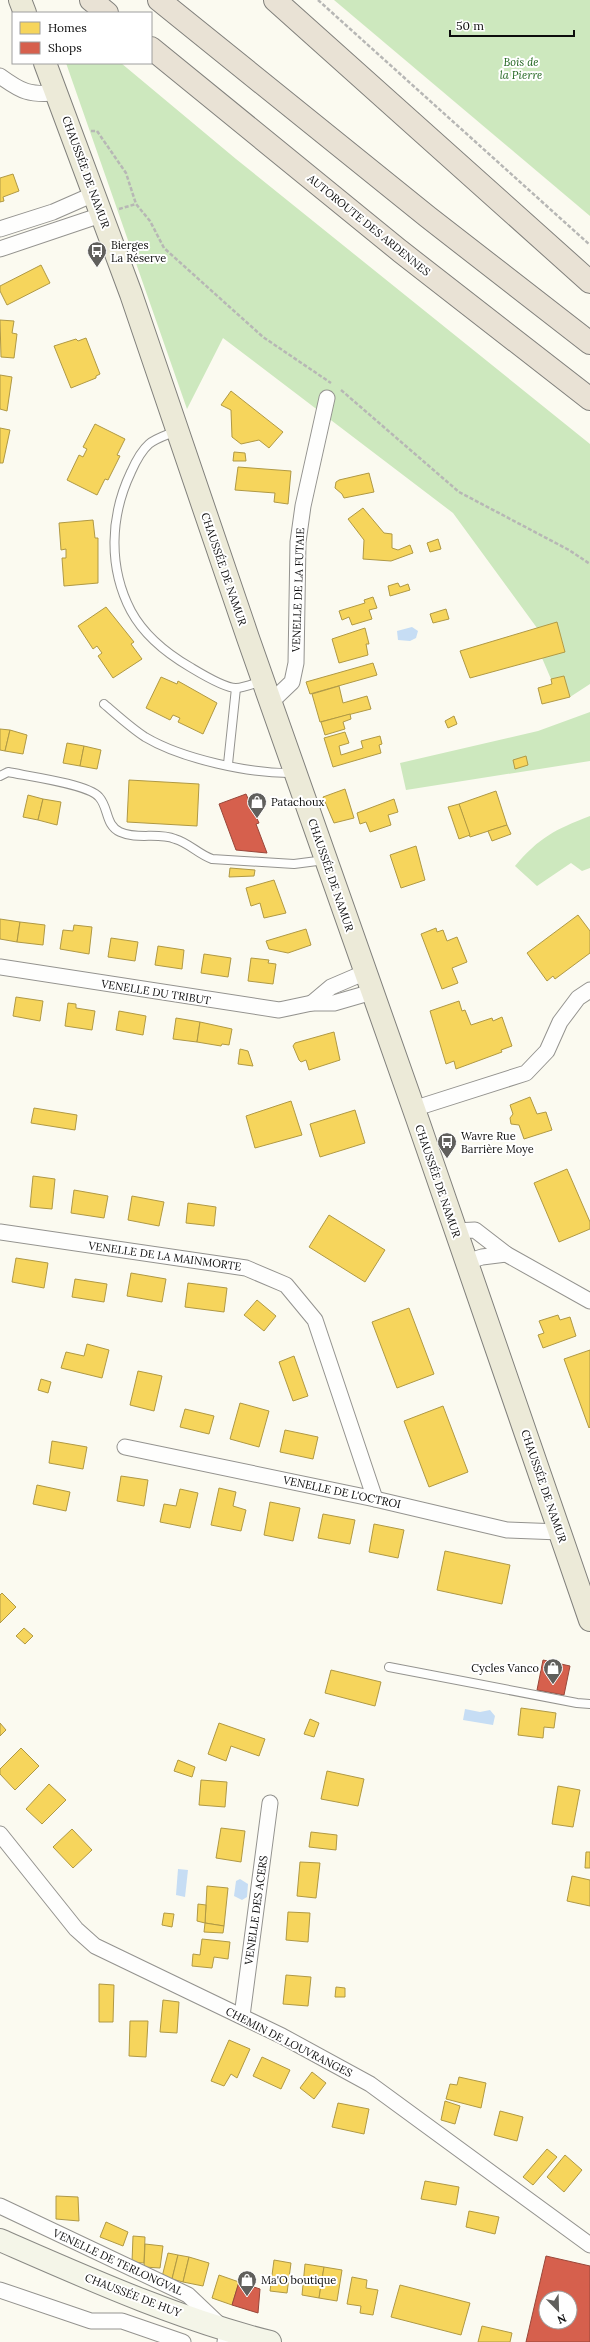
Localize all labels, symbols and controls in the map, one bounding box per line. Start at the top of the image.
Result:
legend [12,12,152,64]
scale bar [450,12,574,38]
text: 50 m [456,18,484,33]
text: Homes [48,20,87,35]
text: Shops [48,40,82,55]
park label: Bois de la Pierre [500,55,542,82]
street label: CHAUSSÉE DE NAMUR [59,114,113,230]
street label: AUTOROUTE DES ARDENNES [304,171,433,279]
place label: Bierges La Réserve [111,238,166,265]
bus stop icon: Bierges La Réserve [86,240,108,268]
street label: CHAUSSÉE DE NAMUR [198,511,250,627]
street label: VENELLE DE LA FUTAIE [289,527,307,653]
shop icon: Patachoux [246,791,268,819]
place label: Patachoux [271,795,325,809]
street label: CHAUSSÉE DE NAMUR [305,817,357,933]
street label: VENELLE DU TRIBUT [99,976,212,1008]
street label: CHAUSSÉE DE NAMUR [412,1123,464,1239]
place label: Wavre Rue Barrière Moye [461,1129,534,1156]
bus stop icon: Wavre Rue Barrière Moye [436,1131,458,1159]
street label: VENELLE DE LA MAINMORTE [87,1238,243,1274]
street label: CHAUSSÉE DE NAMUR [518,1428,570,1544]
street label: VENELLE DE L'OCTROI [281,1472,402,1511]
shop icon: Cycles Vanco [542,1657,564,1685]
place label: Cycles Vanco [471,1661,539,1675]
street label: VENELLE DES ACERS [241,1854,271,1967]
street label: CHEMIN DE LOUVRANGES [223,2004,355,2080]
street label: VENELLE DE TERLONGVAL [50,2225,186,2299]
shop icon: Ma'O boutique [236,2269,258,2297]
street label: CHAUSSÉE DE HUY [83,2270,184,2320]
place label: Ma'O boutique [261,2273,336,2287]
north arrow [538,2290,578,2330]
text: N [555,2311,569,2328]

